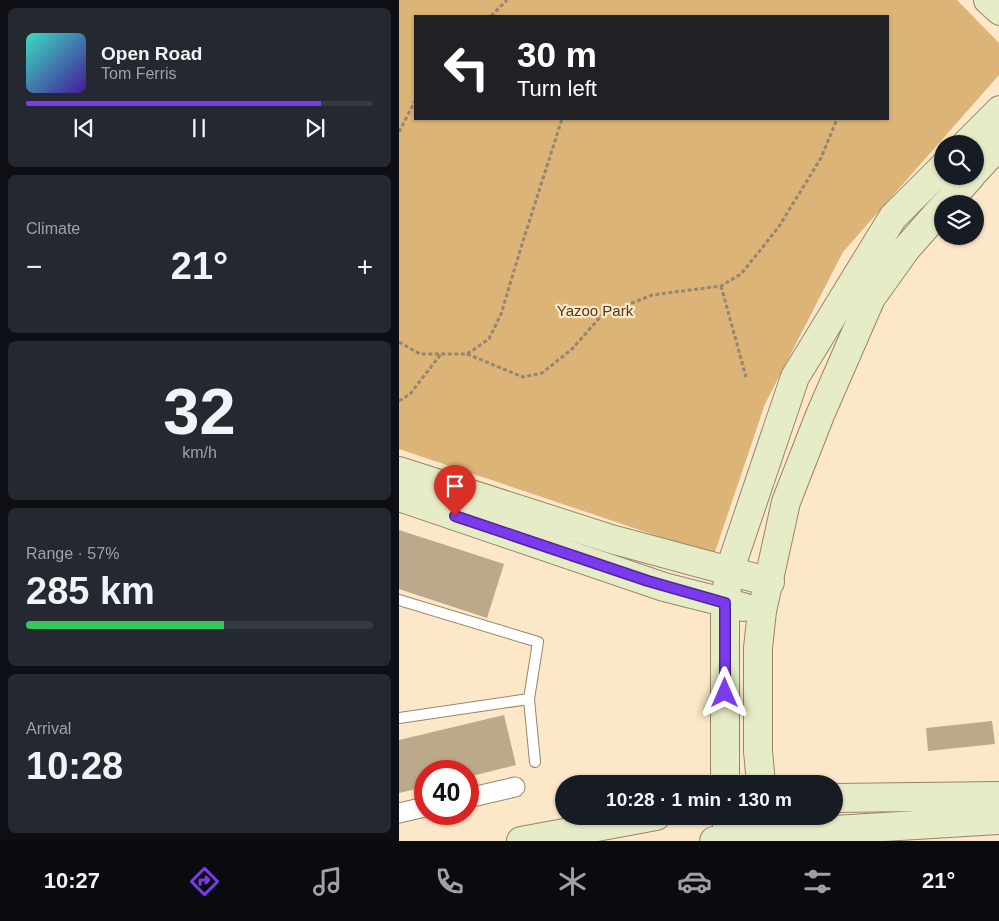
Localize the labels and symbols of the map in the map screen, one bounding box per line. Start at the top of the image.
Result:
park label: Yazoo Park [557,302,634,319]
pin [434,465,476,516]
position arrow [698,666,750,718]
speed limit sign: 40 [414,760,479,825]

